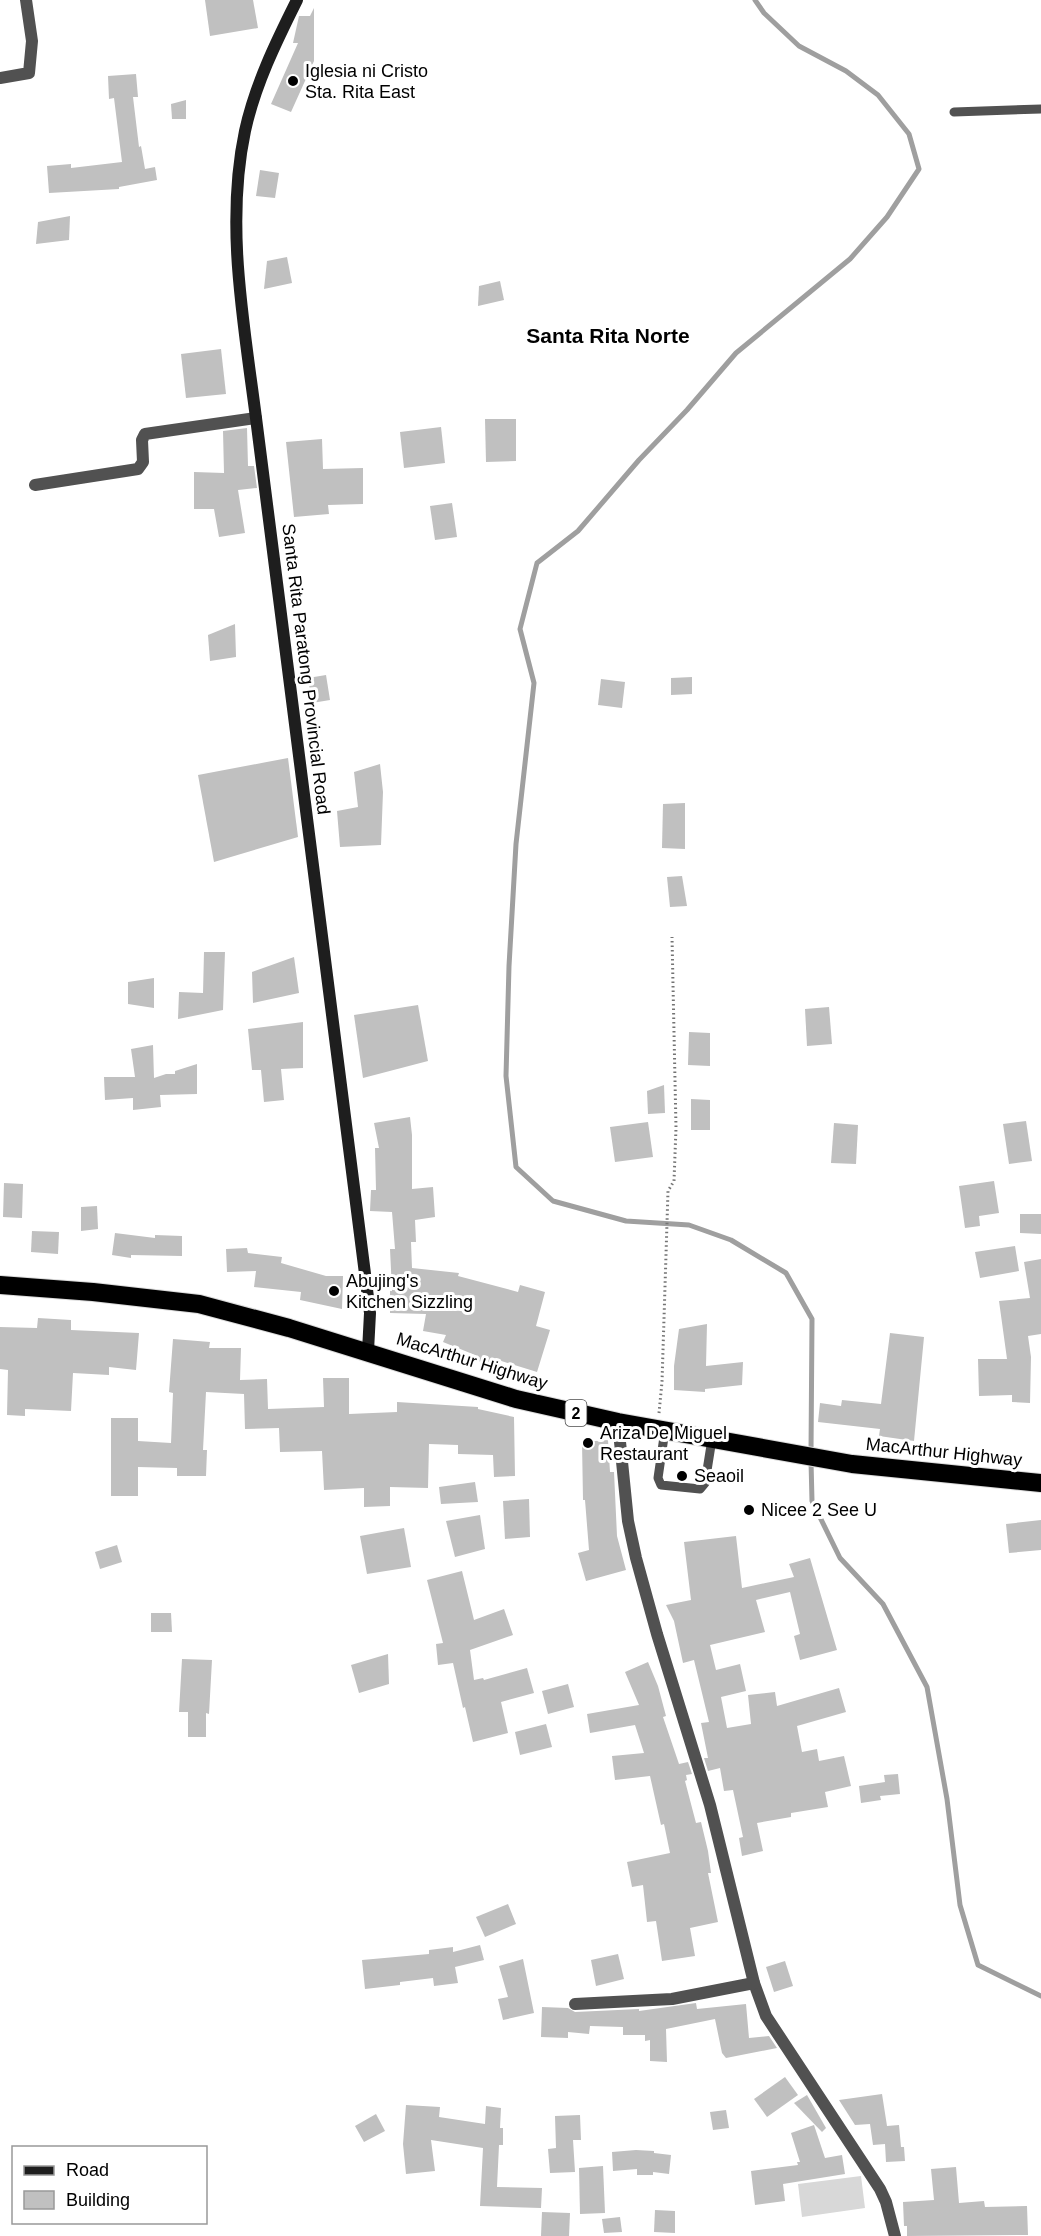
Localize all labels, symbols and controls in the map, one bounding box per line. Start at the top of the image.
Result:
place label: Iglesia ni Cristo Sta. Rita East [305,61,428,102]
marker: Iglesia ni Cristo Sta. Rita East [286,74,300,88]
district label: Santa Rita Norte [526,324,690,347]
street label: Santa Rita Paratong Provincial Road [278,522,334,816]
place label: Abujing's Kitchen Sizzling [346,1271,473,1312]
marker: Abujing's Kitchen Sizzling [327,1284,341,1298]
street label: MacArthur Highway [394,1328,550,1394]
road number: 2 [566,1400,586,1426]
place label: Ariza De Miguel Restaurant [600,1423,727,1464]
street label: MacArthur Highway [865,1434,1023,1470]
marker: Ariza De Miguel Restaurant [581,1436,595,1450]
place label: Seaoil [694,1466,744,1486]
marker: Seaoil [675,1469,689,1483]
place label: Nicee 2 See U [761,1500,877,1520]
marker: Nicee 2 See U [742,1503,756,1517]
legend [12,2146,207,2224]
text: Road [66,2160,109,2180]
text: Building [66,2190,130,2210]

